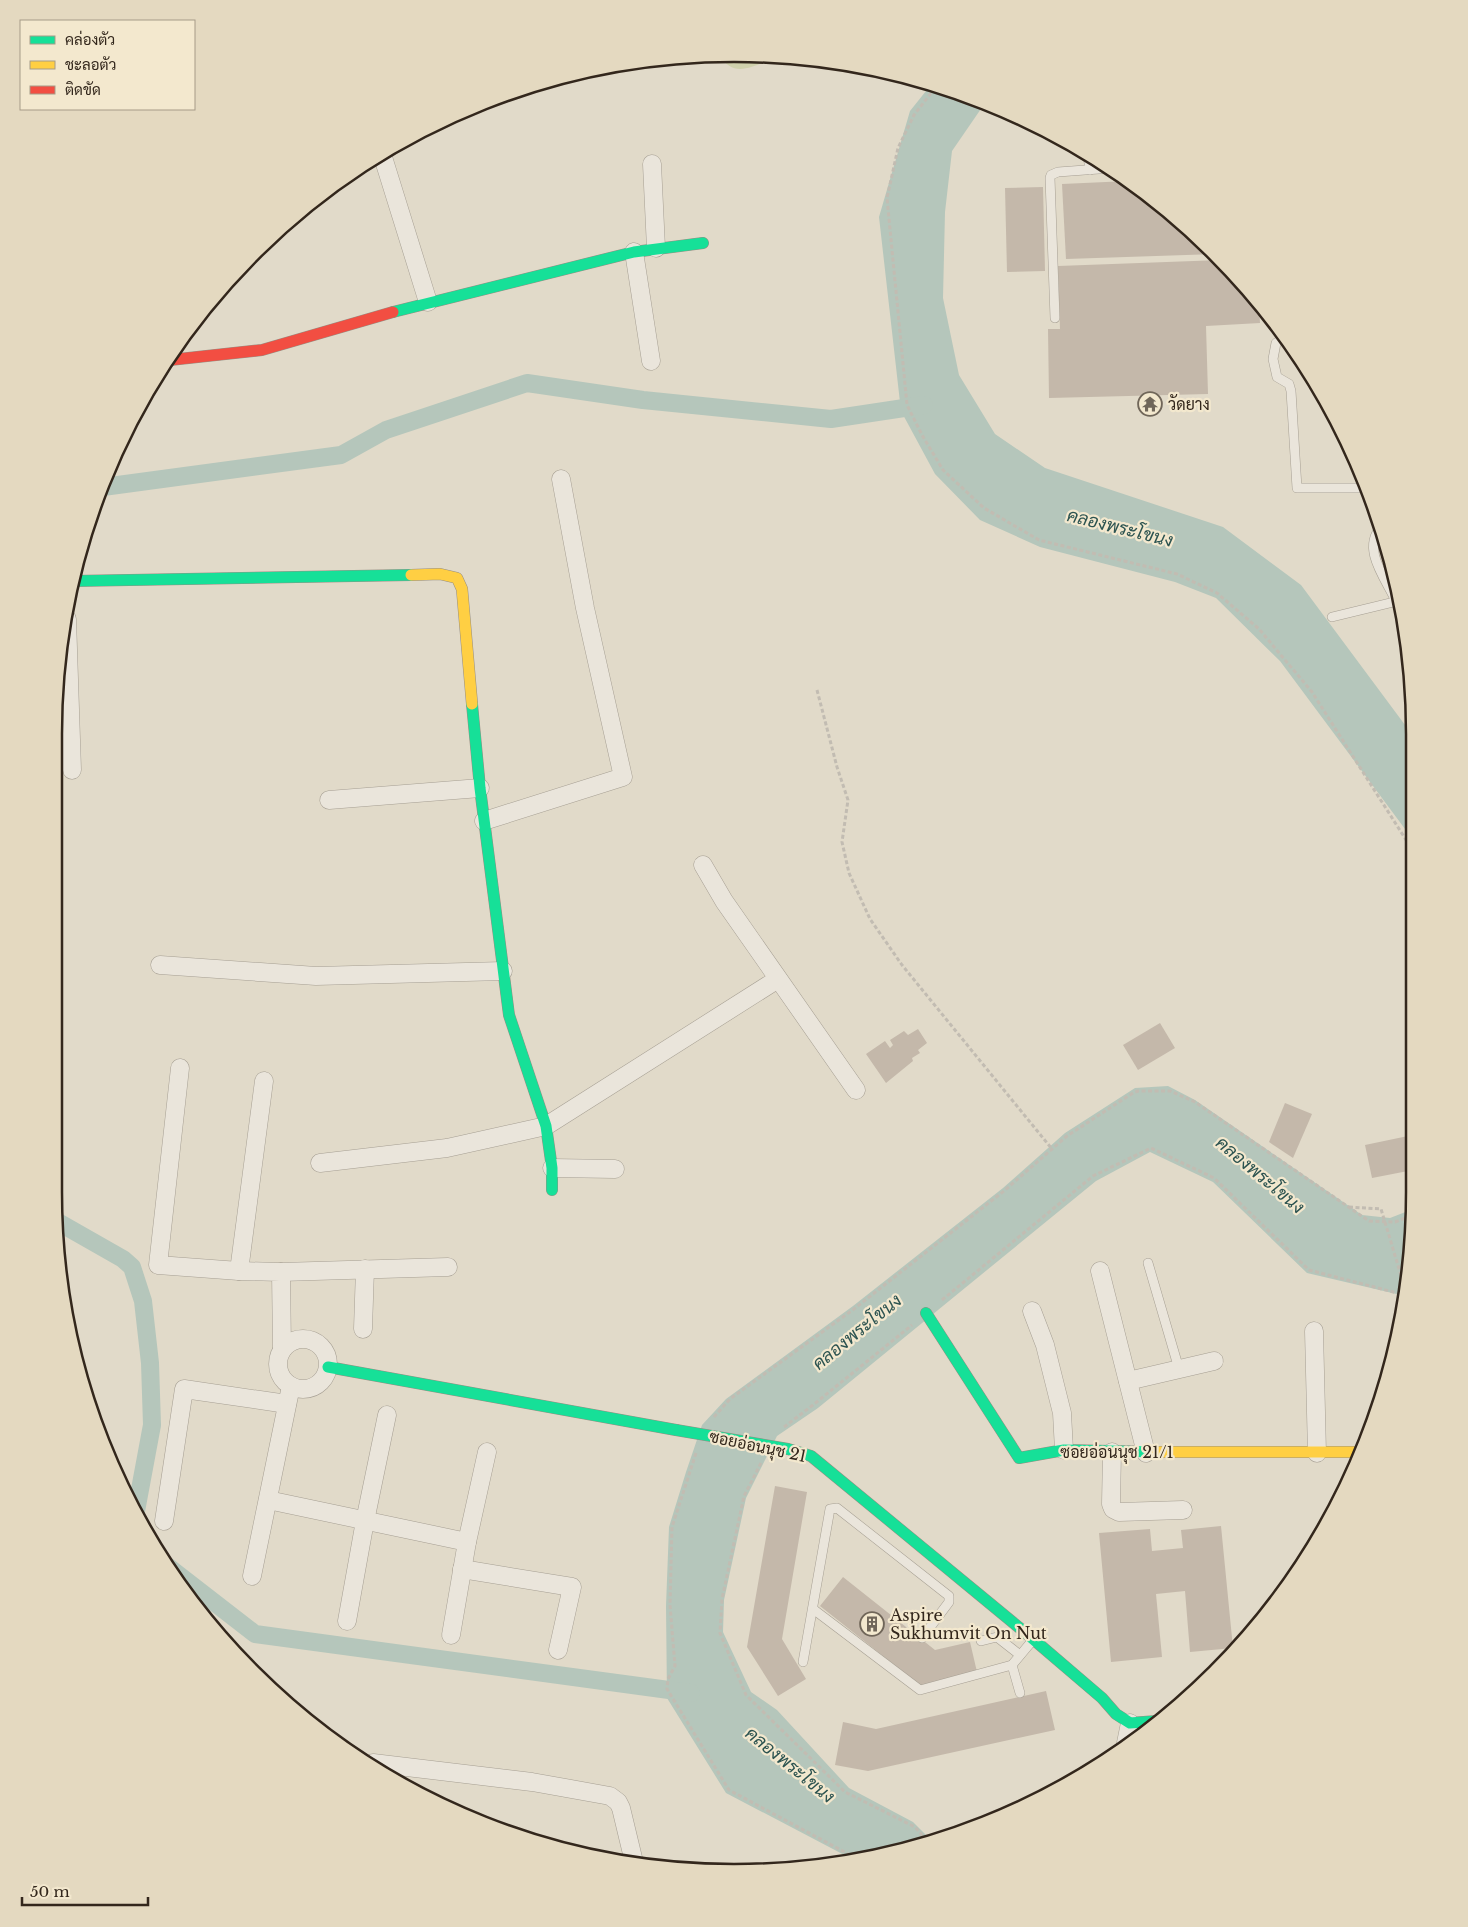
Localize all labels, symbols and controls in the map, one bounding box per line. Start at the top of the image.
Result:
legend [20,20,195,110]
text: คล่องตัว [65,30,115,49]
text: ชะลอตัว [65,55,116,74]
text: ติดขัด [65,80,101,99]
temple icon: วัดยาง [1137,391,1163,417]
place label: วัดยาง [1168,394,1210,414]
water label: คลองพระโขนง [1065,502,1176,552]
water label: คลองพระโขนง [1211,1130,1310,1218]
water label: คลองพระโขนง [807,1288,906,1375]
street label: ซอยอ่อนนุช 21 [707,1426,808,1468]
street label: ซอยอ่อนนุช 21/1 [1060,1442,1174,1464]
place label: Aspire Sukhumvit On Nut [889,1605,1047,1643]
building icon: Aspire Sukhumvit On Nut [859,1611,885,1637]
water label: คลองพระโขนง [741,1721,840,1808]
scale bar [22,1874,149,1906]
text: 50 m [30,1882,70,1901]

